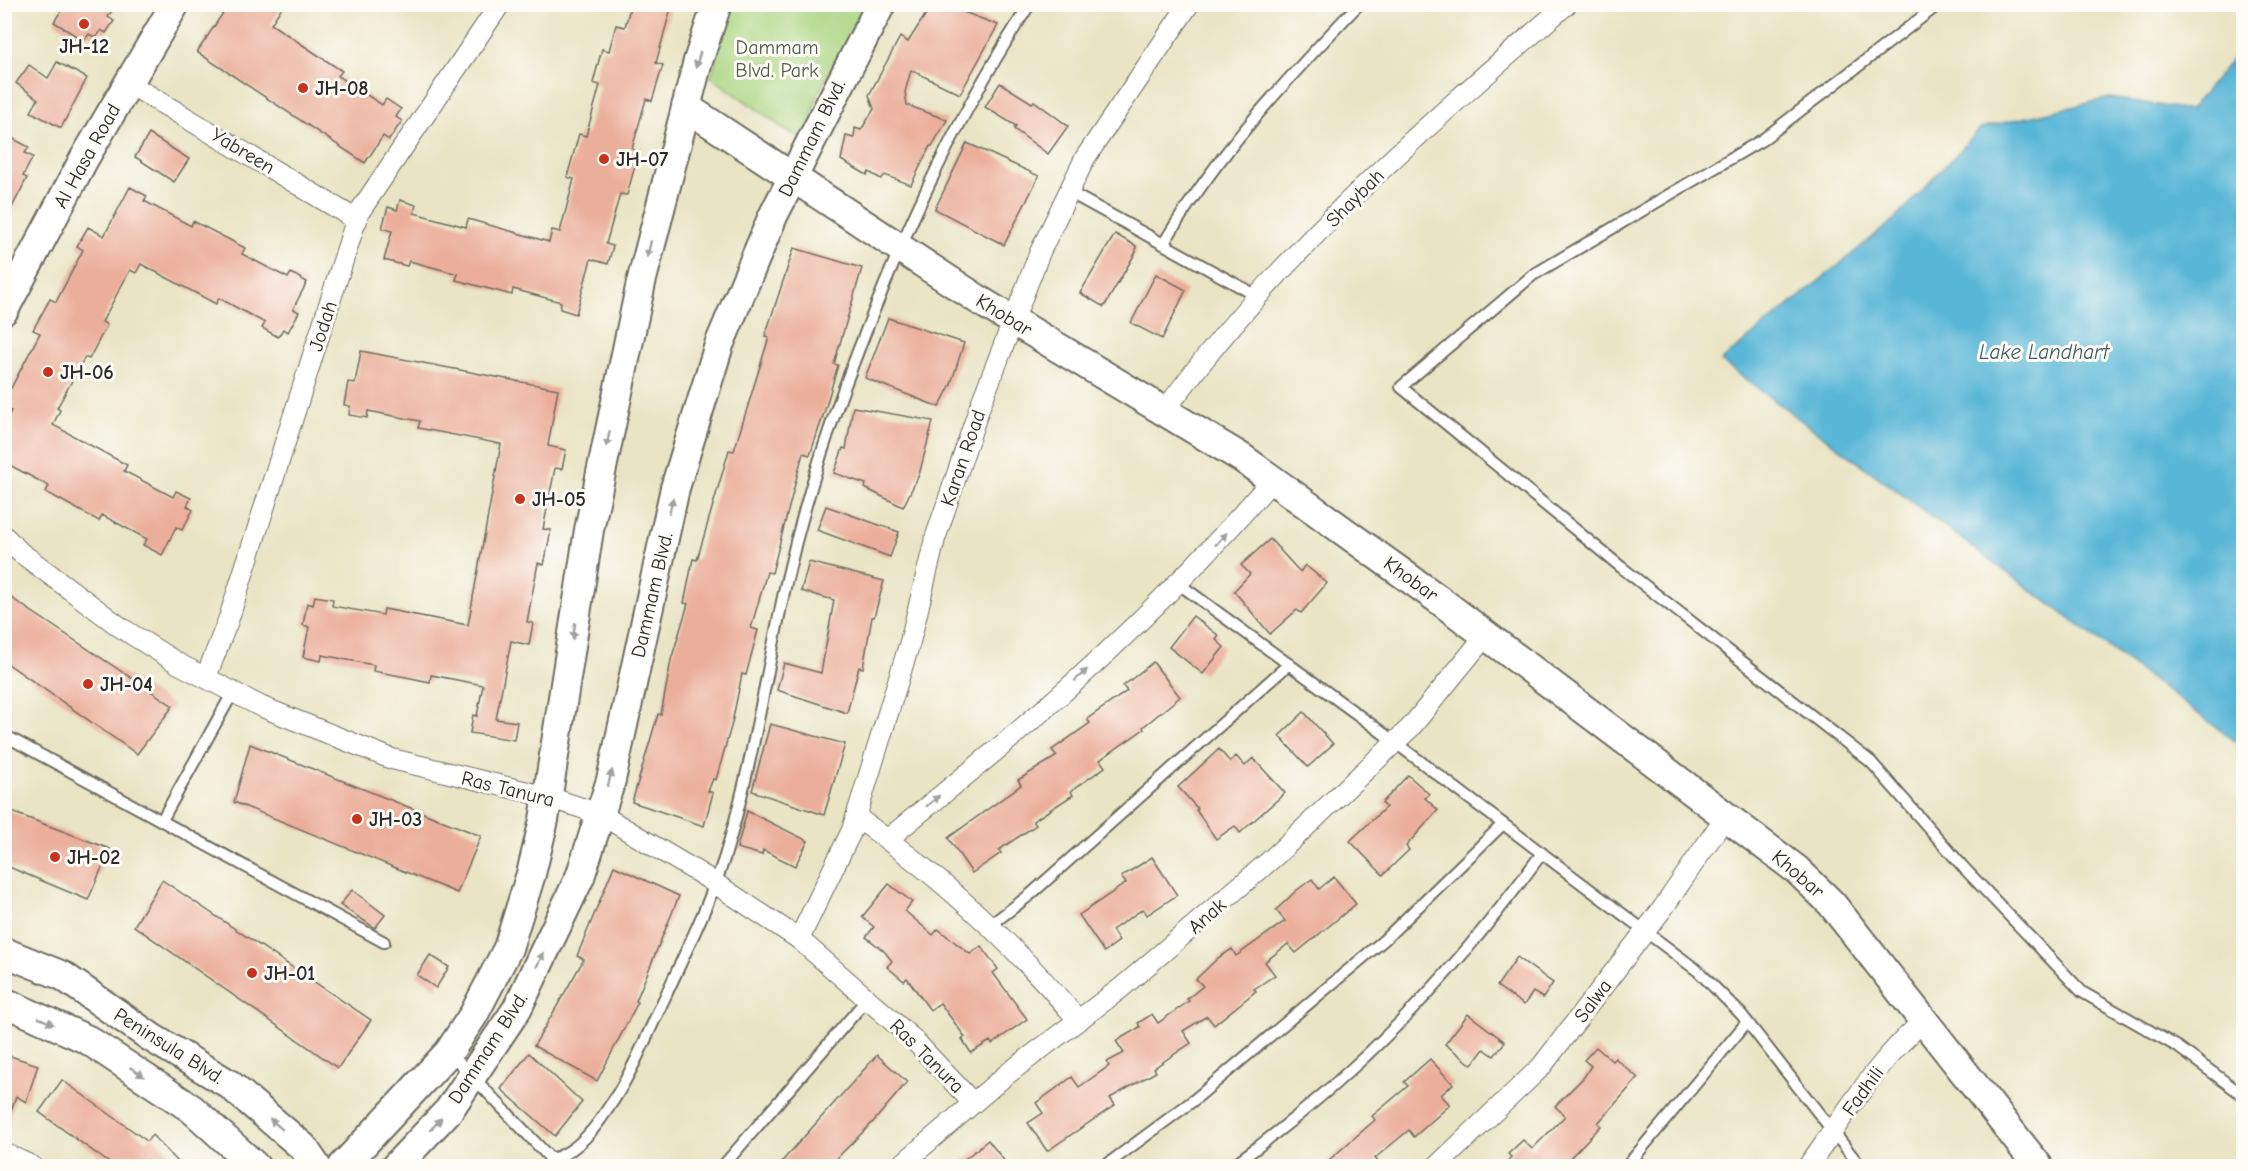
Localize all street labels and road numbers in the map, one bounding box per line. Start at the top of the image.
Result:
street label: Dammam Blvd. [774,75,850,201]
street label: Al Hasa Road [49,100,125,212]
street label: Yabreen [207,123,279,179]
street label: Shaybah [1321,164,1389,232]
street label: Khobar [972,289,1036,341]
street label: Jodah [304,298,342,354]
street label: Karan Road [936,407,990,509]
street label: Dammam Blvd. [626,530,678,660]
street label: Khobar [1379,552,1443,606]
street label: Ras Tanura [459,766,557,812]
street label: Khobar [1767,845,1829,903]
street label: Anak [1183,893,1231,939]
street label: Salwa [1569,975,1617,1027]
street label: Dammam Blvd. [444,988,532,1108]
street label: Peninsula Blvd. [110,1003,228,1089]
street label: Ras Tanura [885,1014,969,1098]
street label: Fadhili [1837,1062,1889,1120]

